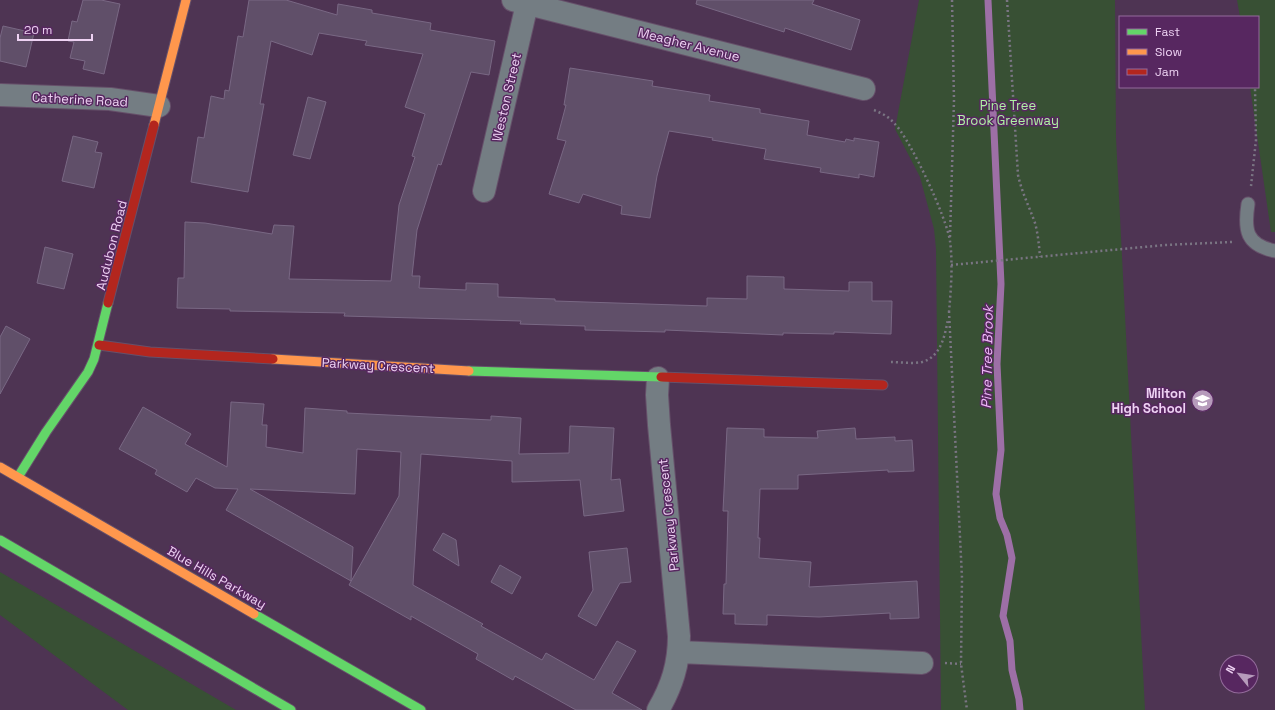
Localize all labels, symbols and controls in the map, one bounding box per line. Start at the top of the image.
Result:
scale bar [18,16,92,42]
legend [1119,16,1259,88]
text: 20 m [24,22,52,38]
street label: Meagher Avenue [636,24,742,65]
text: Fast [1155,24,1180,40]
text: Slow [1155,44,1182,60]
street label: Weston Street [488,51,525,143]
text: Jam [1155,64,1179,80]
street label: Catherine Road [32,88,128,111]
park label: Pine Tree Brook Greenway [957,97,1059,129]
street label: Audubon Road [92,198,131,292]
water label: Pine Tree Brook [977,304,997,409]
street label: Parkway Crescent [321,354,435,377]
place label: Milton High School [1112,385,1186,417]
school or university icon: Milton High School [1189,387,1215,413]
street label: Parkway Crescent [654,458,683,572]
street label: Blue Hills Parkway [164,542,269,613]
north arrow [1219,654,1259,694]
text: N [1222,662,1238,676]

